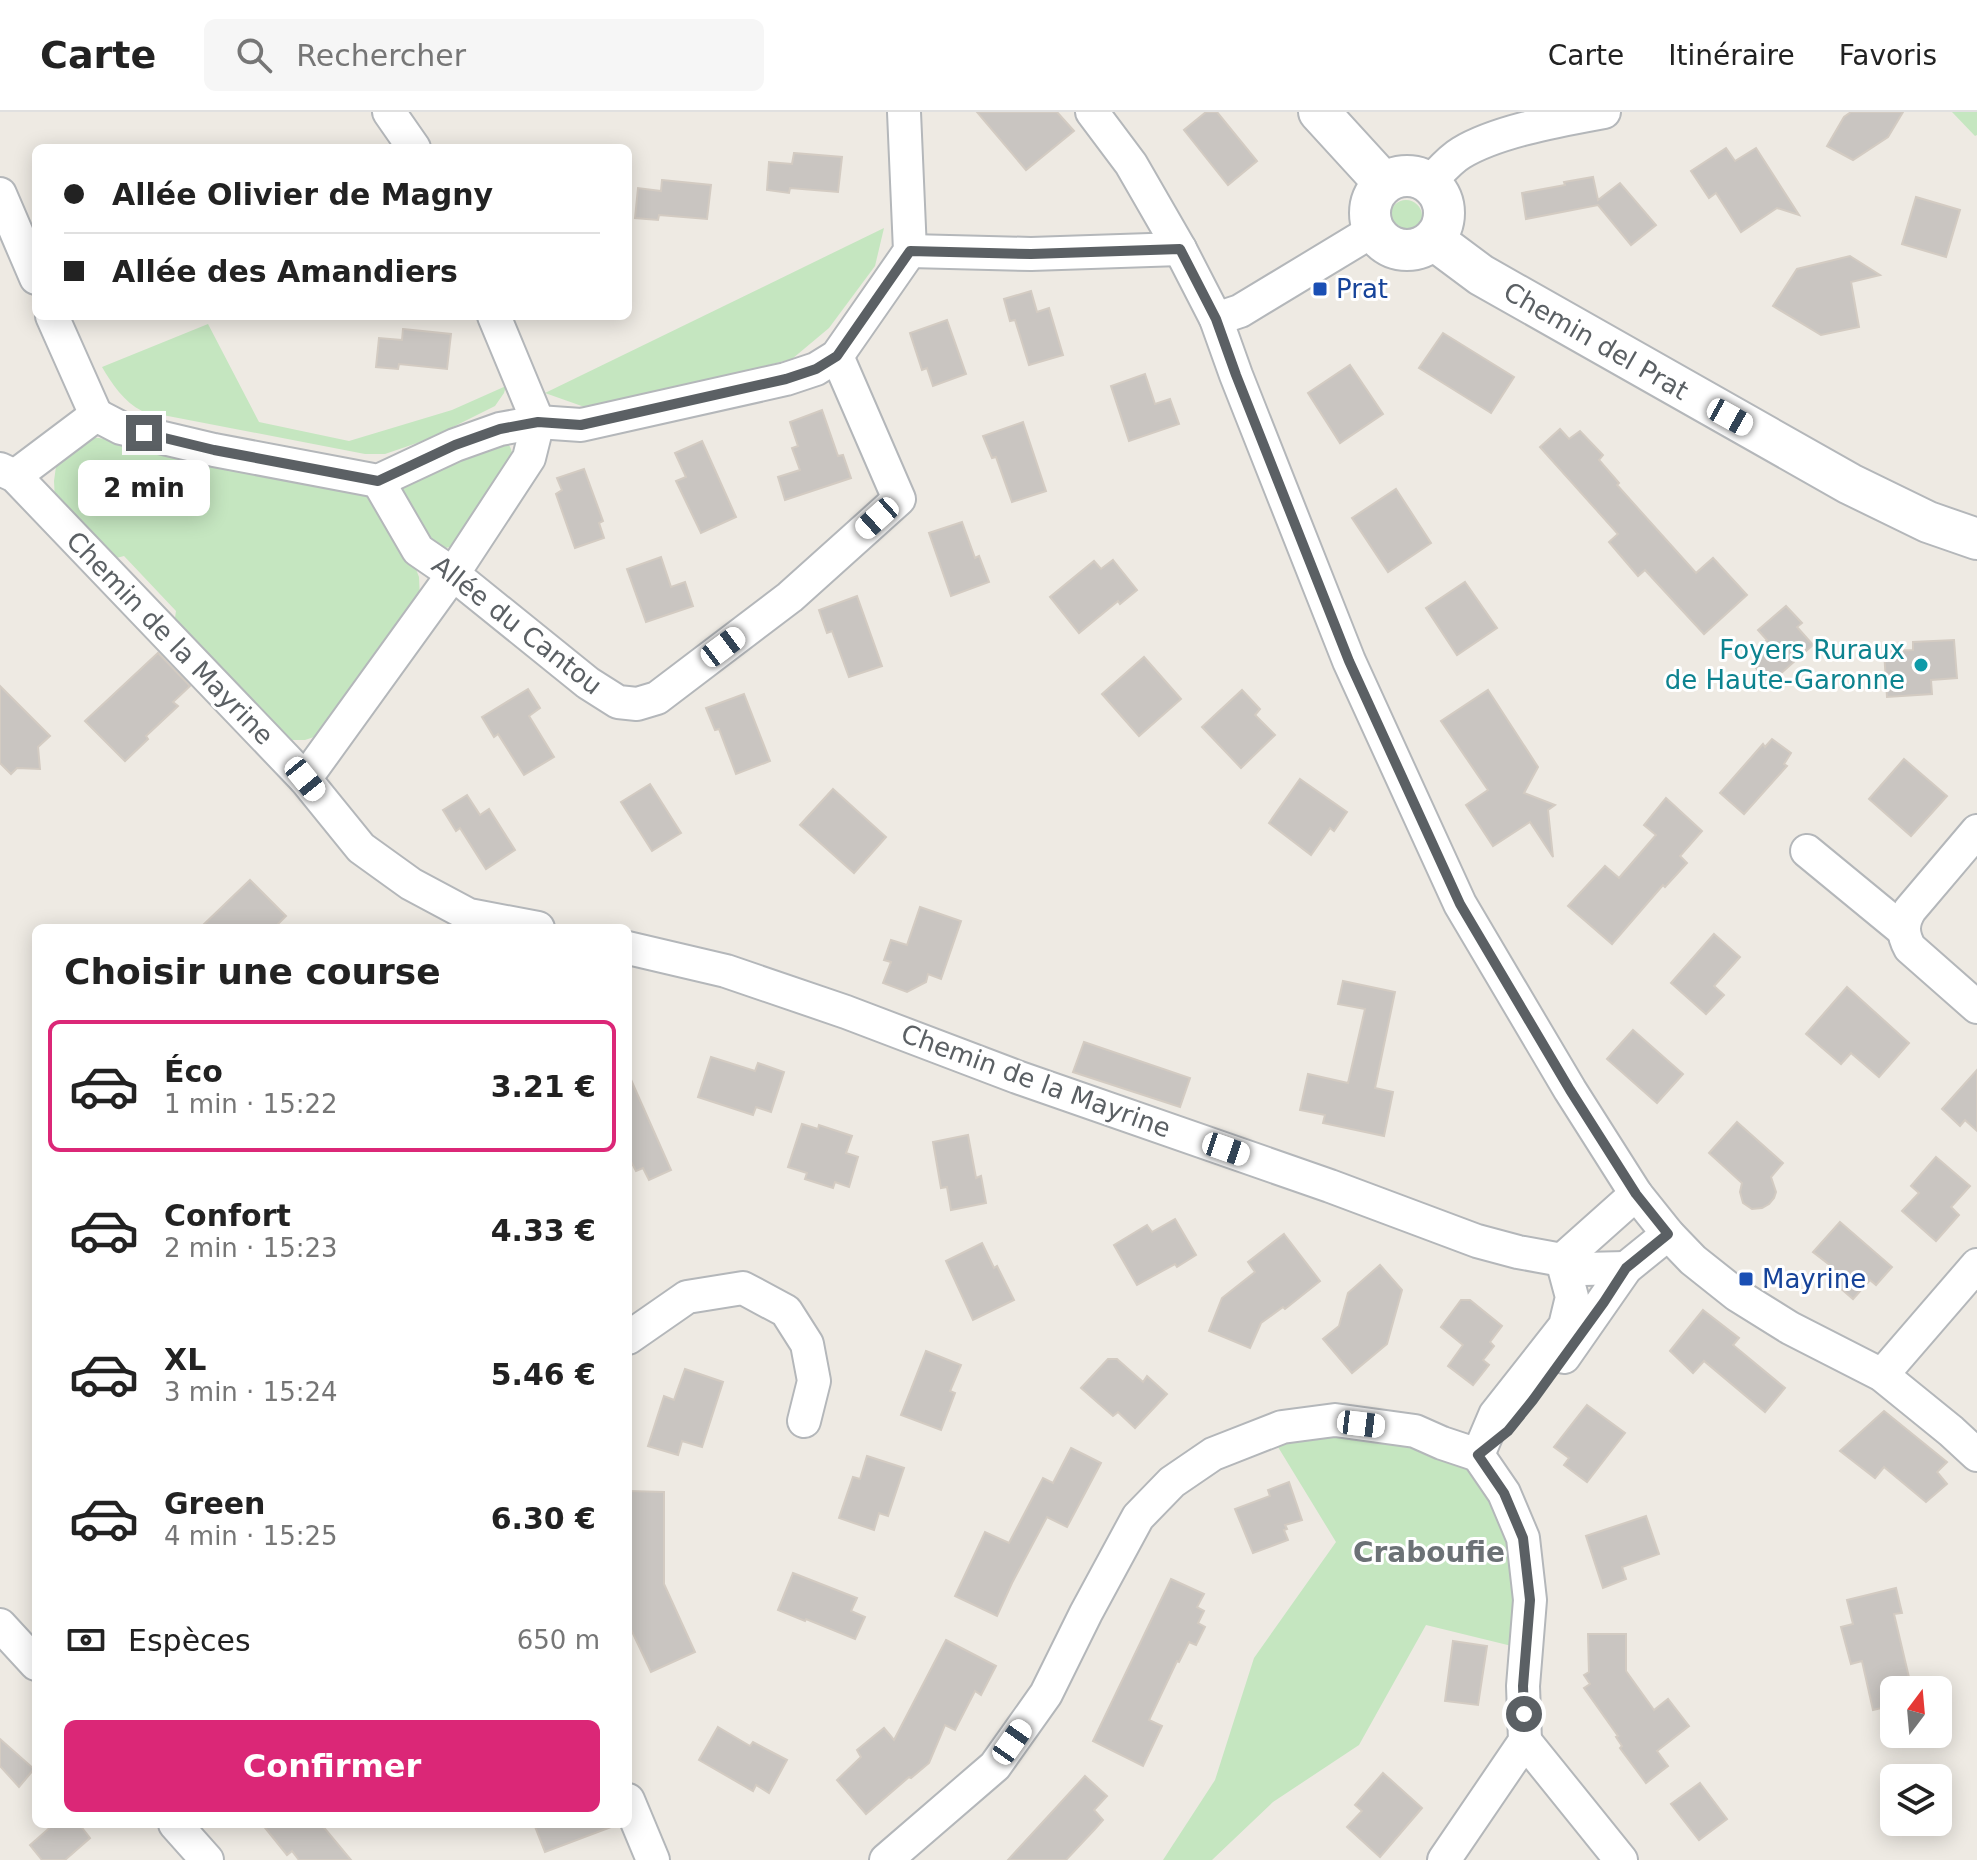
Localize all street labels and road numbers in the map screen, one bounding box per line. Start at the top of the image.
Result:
street label: Chemin del Prat [1498,276,1694,406]
street label: Chemin de la Mayrine [60,525,280,751]
street label: Allée du Cantou [426,549,608,701]
street label: Chemin de la Mayrine [897,1018,1175,1144]

